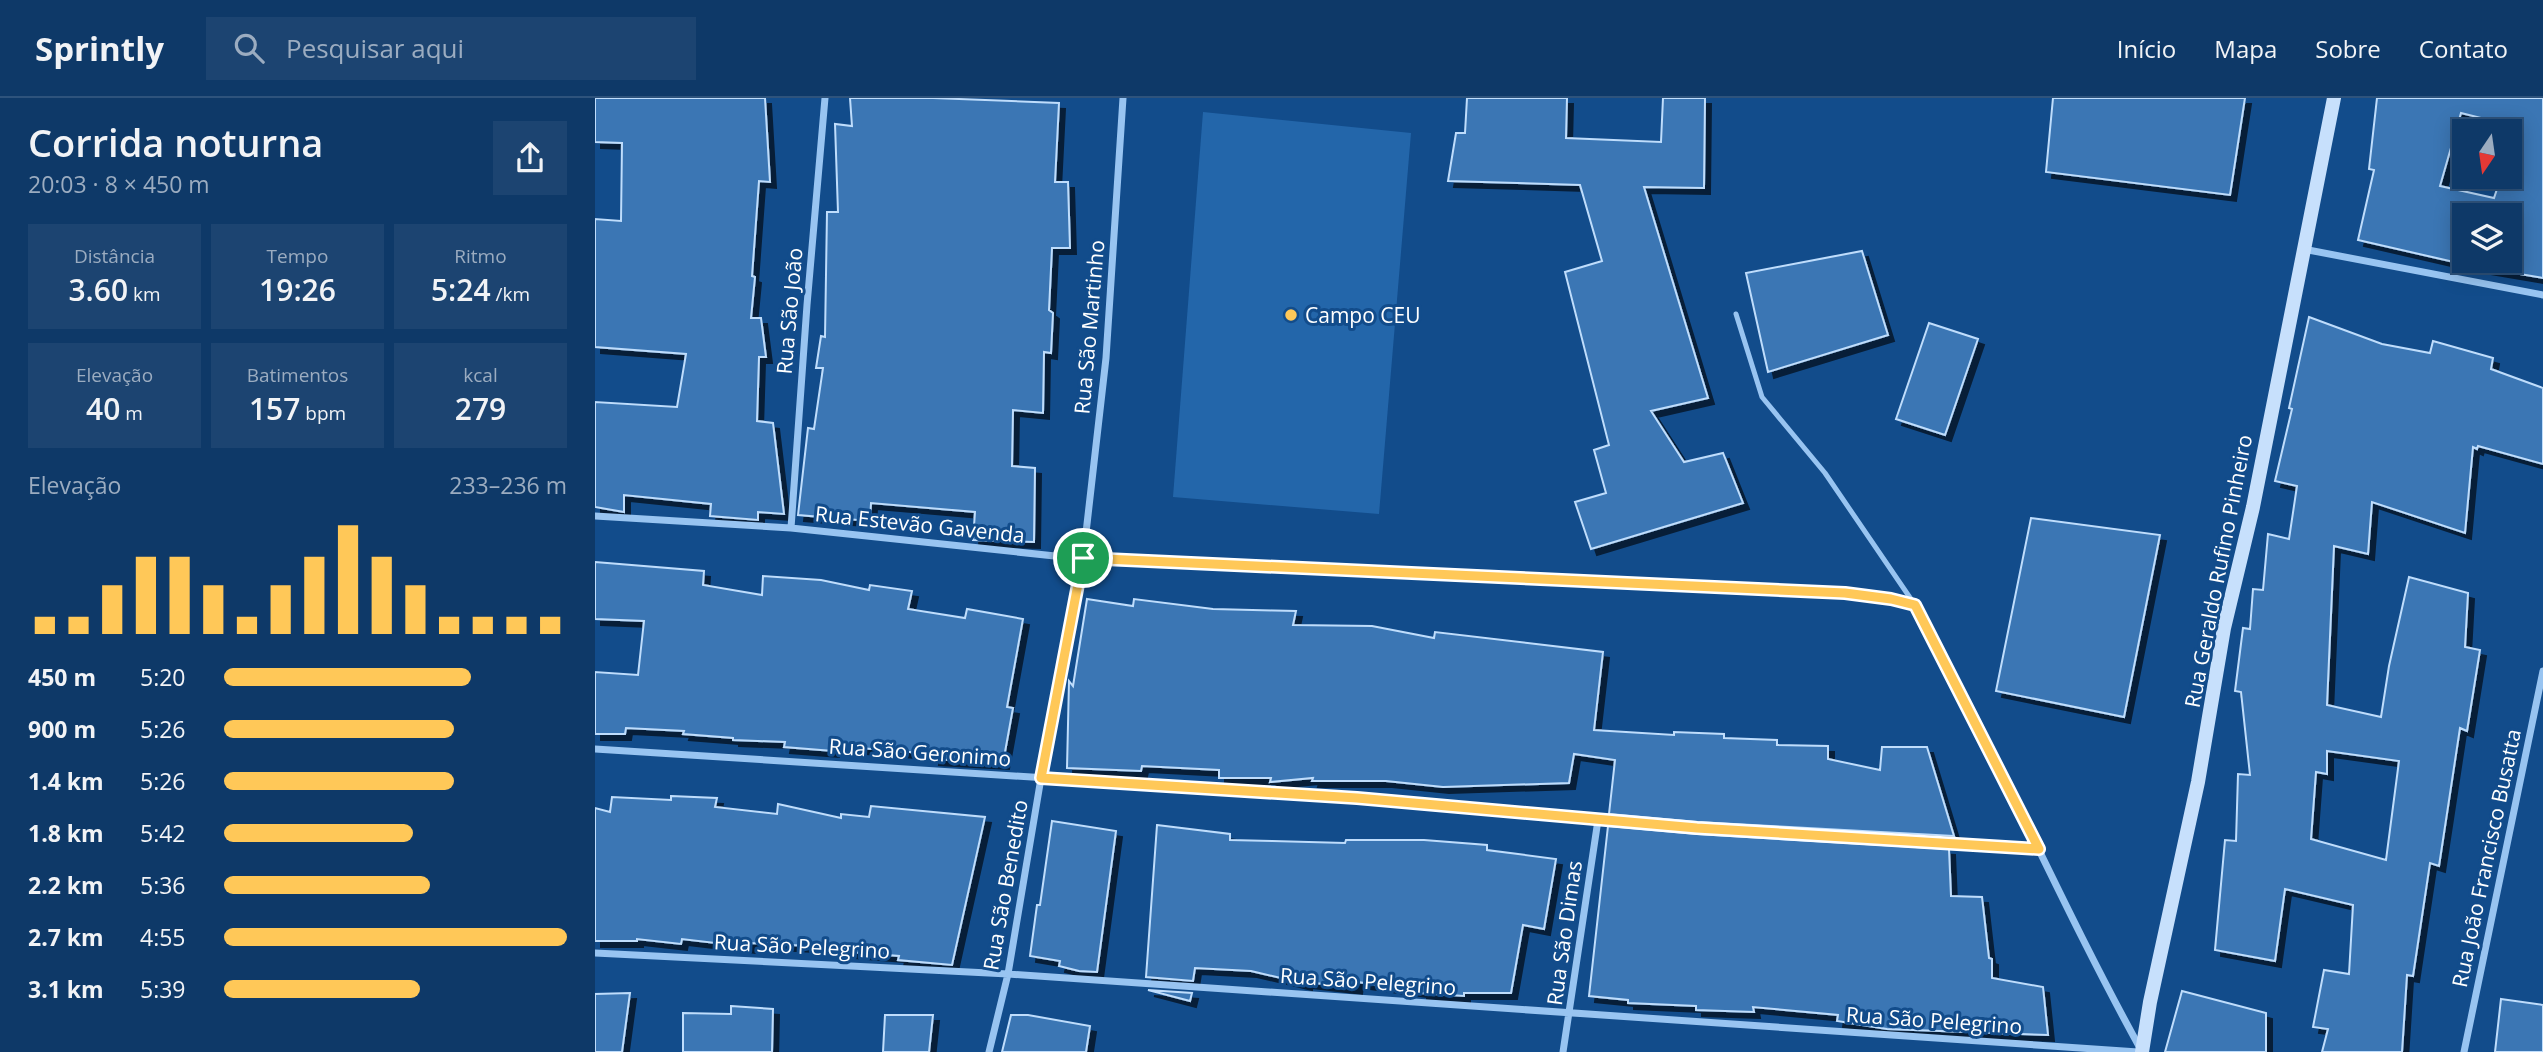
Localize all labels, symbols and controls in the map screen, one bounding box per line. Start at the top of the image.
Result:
search box [206,17,696,80]
text: Sprintly [35,26,164,71]
icon: search [230,29,268,67]
text: Pesquisar aqui [286,30,464,66]
text: Início [2117,32,2176,65]
text: Mapa [2214,32,2277,65]
text: Sobre [2315,32,2381,65]
text: Contato [2419,32,2508,65]
text: Corrida noturna [28,116,323,168]
north arrow [2452,119,2522,189]
map controls [2452,119,2522,273]
button: share [493,121,567,195]
text: 20:03 · 8 × 450 m [28,168,210,200]
button: layers [2452,203,2522,273]
street label: Rua São Martinho [1067,239,1111,415]
text: Distância [74,243,155,269]
text: Tempo [267,243,328,269]
text: Ritmo [454,243,507,269]
street label: Rua São João [770,247,808,375]
text: 3.60 [68,269,128,310]
text: 19:26 [259,269,336,310]
text: 5:24 [431,269,491,310]
text: km [128,281,161,307]
text: /km [491,281,530,307]
place label: Campo CEU [1305,301,1420,329]
marker: Campo CEU [1283,307,1299,323]
text: Elevação [76,362,153,388]
text: Batimentos [247,362,348,388]
text: kcal [463,362,498,388]
text: 40 [86,388,120,429]
text: 157 [249,388,300,429]
text: 279 [455,388,506,429]
text: m [120,400,143,426]
text: bpm [300,400,346,426]
street label: Rua Geraldo Rufino Pinheiro [2178,432,2258,710]
text: Elevação [28,469,121,501]
text: 233–236 m [449,469,567,501]
street label: Rua Estevão Gavenda [814,499,1026,549]
pin [1053,528,1113,588]
icon: arrive [1064,539,1102,577]
text: 450 m [28,661,96,693]
text: 5:20 [140,661,186,693]
text: 900 m [28,713,96,745]
text: 5:26 [140,713,186,745]
street label: Rua João Francisco Busatta [2445,726,2527,990]
street label: Rua São Geronimo [828,732,1012,772]
text: 1.4 km [28,765,104,797]
text: 5:26 [140,765,186,797]
street label: Rua São Benedito [976,798,1034,972]
text: 1.8 km [28,817,104,849]
text: 5:42 [140,817,186,849]
street label: Rua São Dimas [1540,859,1588,1007]
text: 2.2 km [28,869,104,901]
text: 5:36 [140,869,186,901]
text: 2.7 km [28,921,104,953]
text: 4:55 [140,921,186,953]
street label: Rua São Pelegrino [713,927,891,965]
street label: Rua São Pelegrino [1279,961,1457,1001]
text: 3.1 km [28,973,104,1005]
text: 5:39 [140,973,186,1005]
street label: Rua São Pelegrino [1845,1000,2023,1040]

